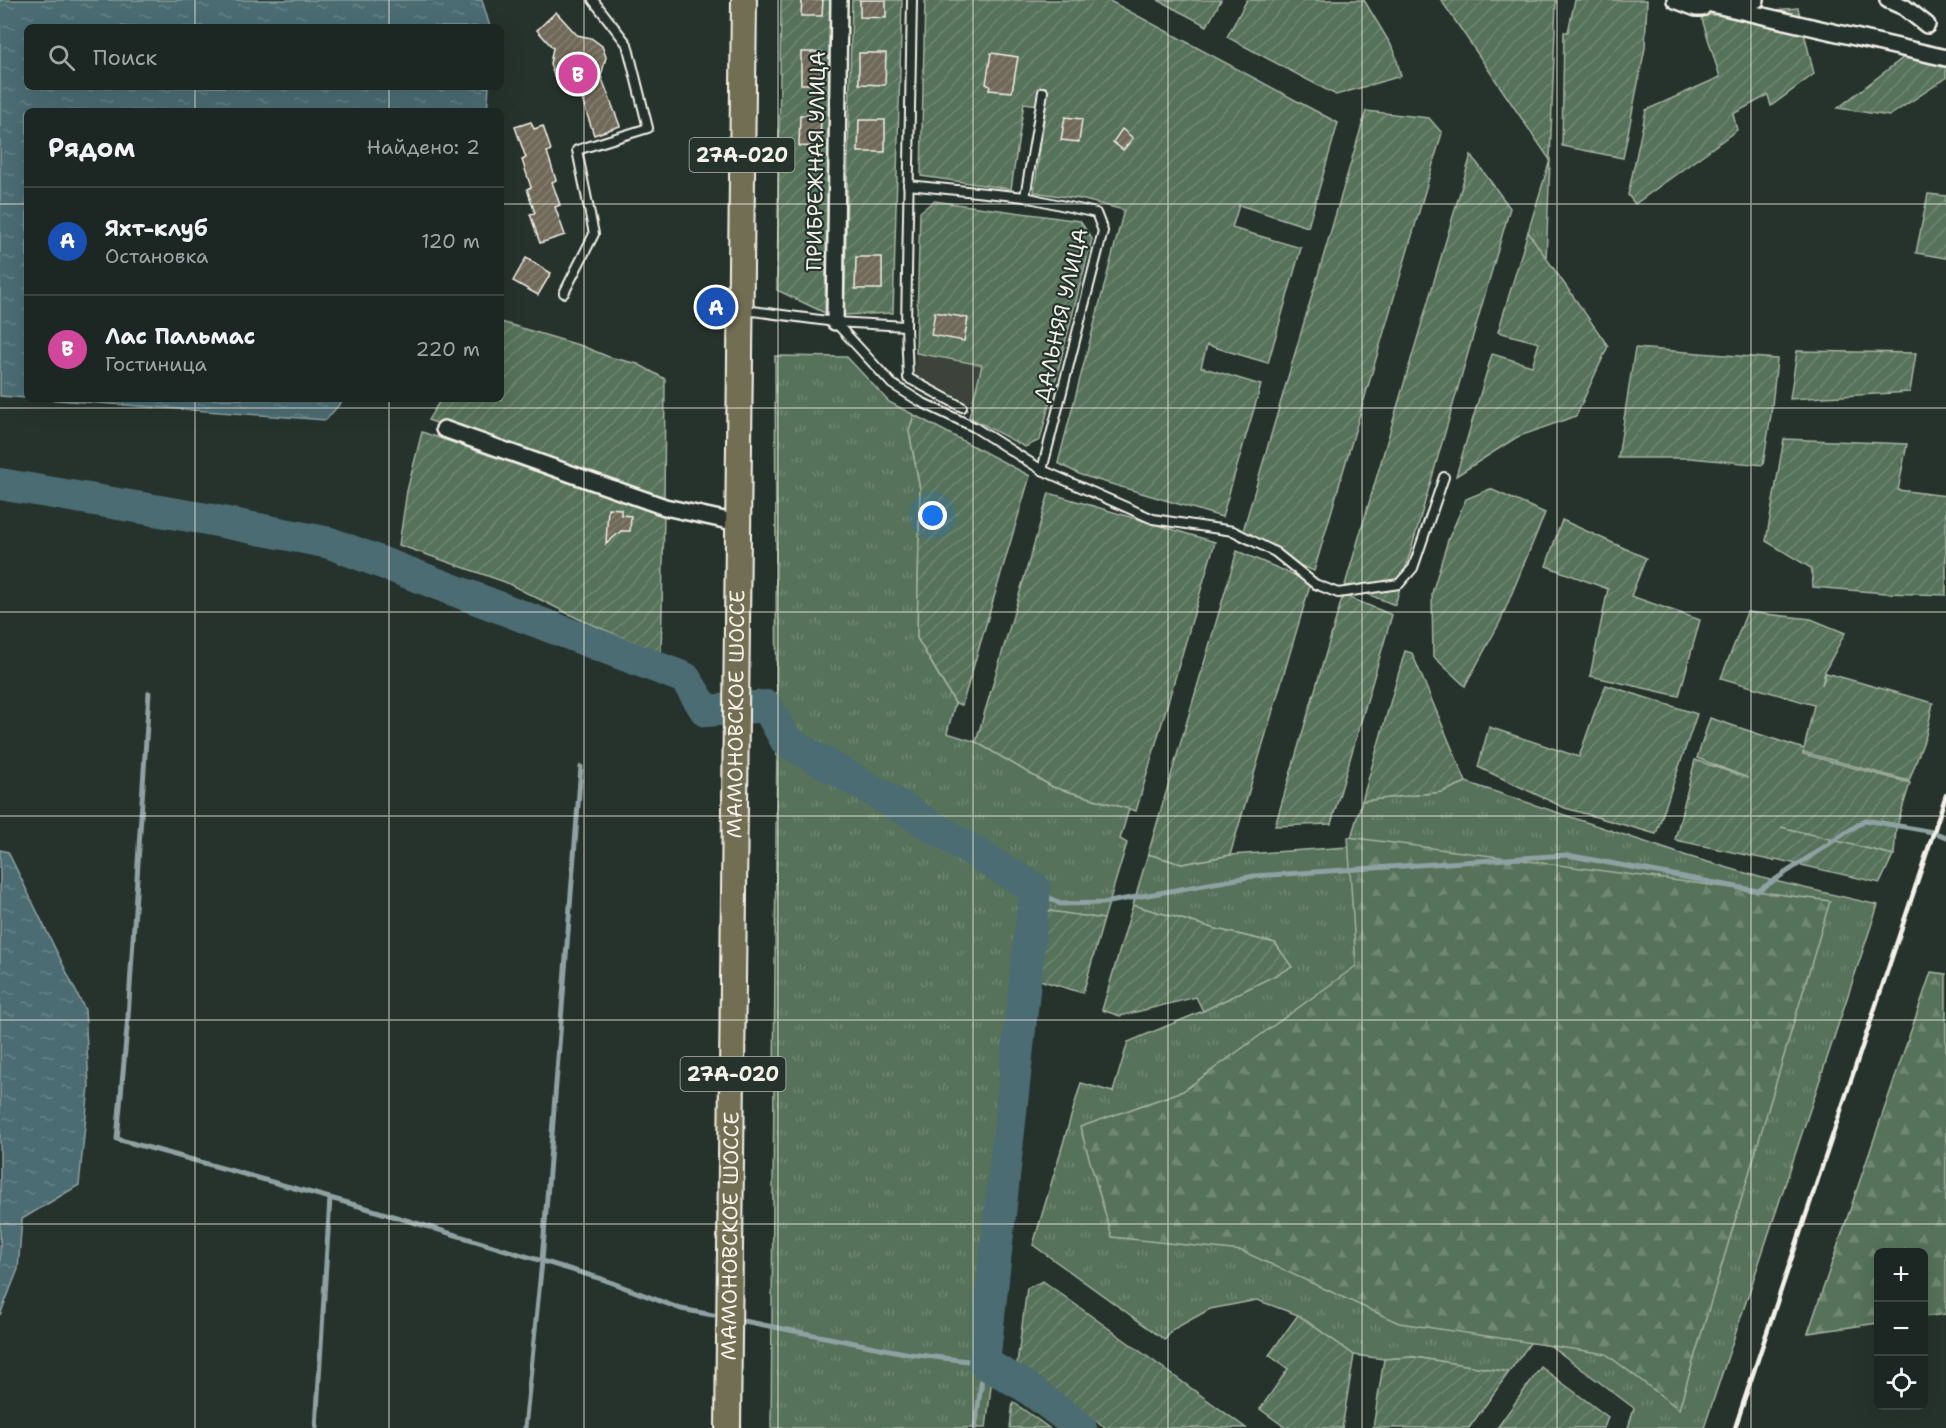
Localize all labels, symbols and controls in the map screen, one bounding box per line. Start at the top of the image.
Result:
search box [24,24,504,90]
icon: search [45,41,78,74]
text: Поиск [93,43,157,72]
street label: ПРИБРЕЖНАЯ УЛИЦА [800,51,832,271]
pin: B [558,52,598,97]
text: Рядом [48,130,135,165]
text: Найдено: 2 [367,134,480,160]
road number: 27А-020 [690,138,795,172]
text: Яхт-клуб [105,214,207,243]
street label: ДАЛЬНЯЯ УЛИЦА [1027,225,1095,405]
text: A [60,228,75,254]
text: 120 m [421,228,480,254]
text: Остановка [105,243,209,269]
pin: A [696,284,736,330]
text: Лас Пальмас [105,322,255,351]
text: B [61,336,74,362]
text: 220 m [416,336,480,362]
text: Гостиница [105,351,207,377]
your location [918,501,947,530]
street label: МАМОНОВСКОЕ ШОССЕ [721,589,751,839]
road number: 27А-020 [680,1057,786,1091]
street label: МАМОНОВСКОЕ ШОССЕ [715,1111,746,1361]
map controls [1874,1248,1928,1410]
button: + [1874,1248,1928,1302]
button: − [1874,1302,1928,1356]
button: locate [1874,1356,1928,1410]

